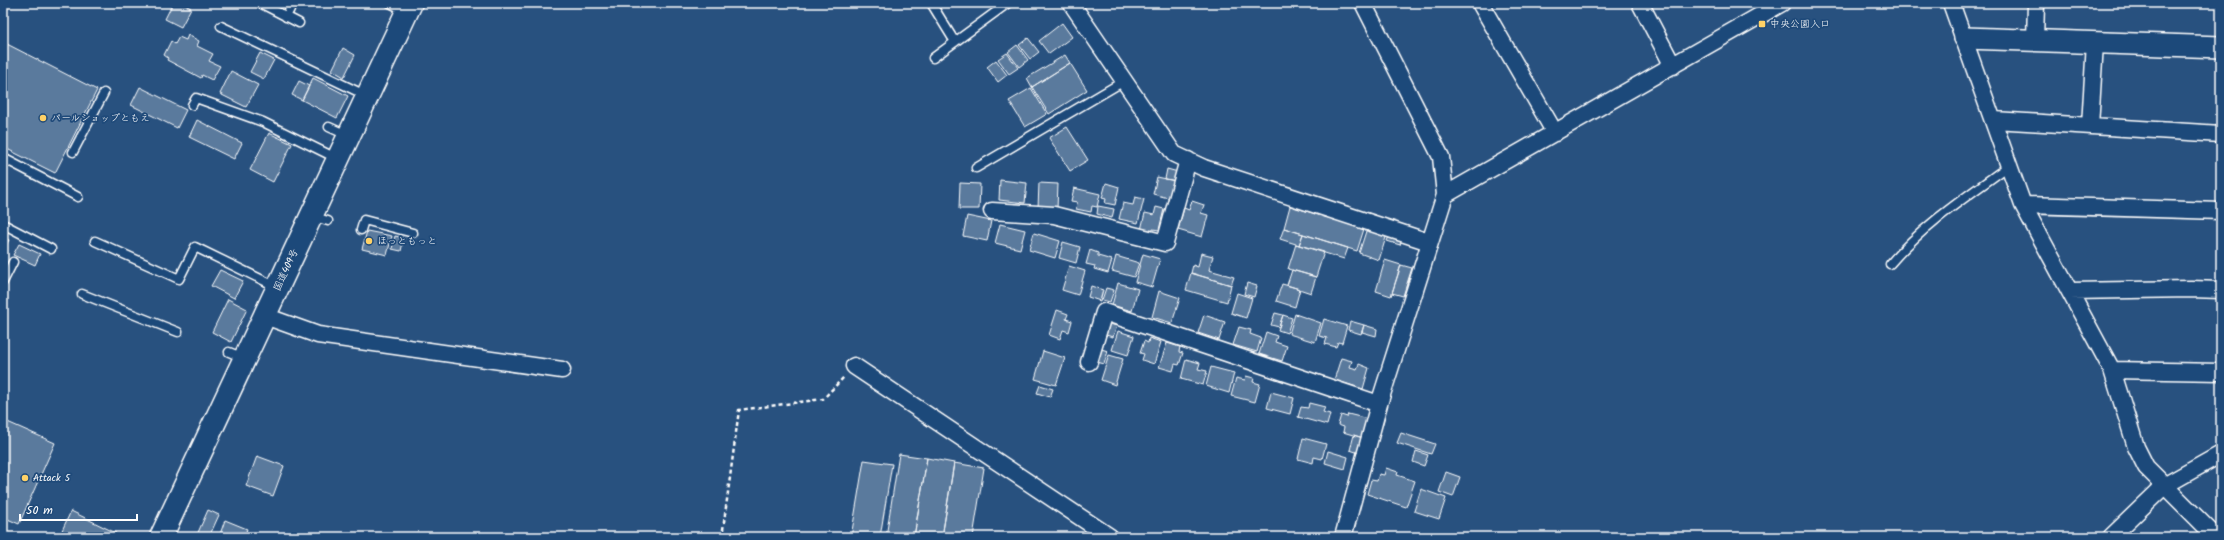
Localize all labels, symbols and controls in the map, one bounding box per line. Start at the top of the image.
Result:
place label: 中央公園入口 [1770,16,1830,32]
marker: 中央公園入口 [1757,19,1767,29]
place label: パールショップともえ [51,110,150,126]
marker: パールショップともえ [38,113,48,123]
place label: ほっともっと [377,233,437,249]
marker: ほっともっと [364,236,374,246]
street label: 国道409号 [269,246,303,294]
place label: Attack 5 [33,470,71,486]
marker: Attack 5 [20,473,30,483]
scale bar [20,496,137,522]
text: 50 m [26,501,53,520]

